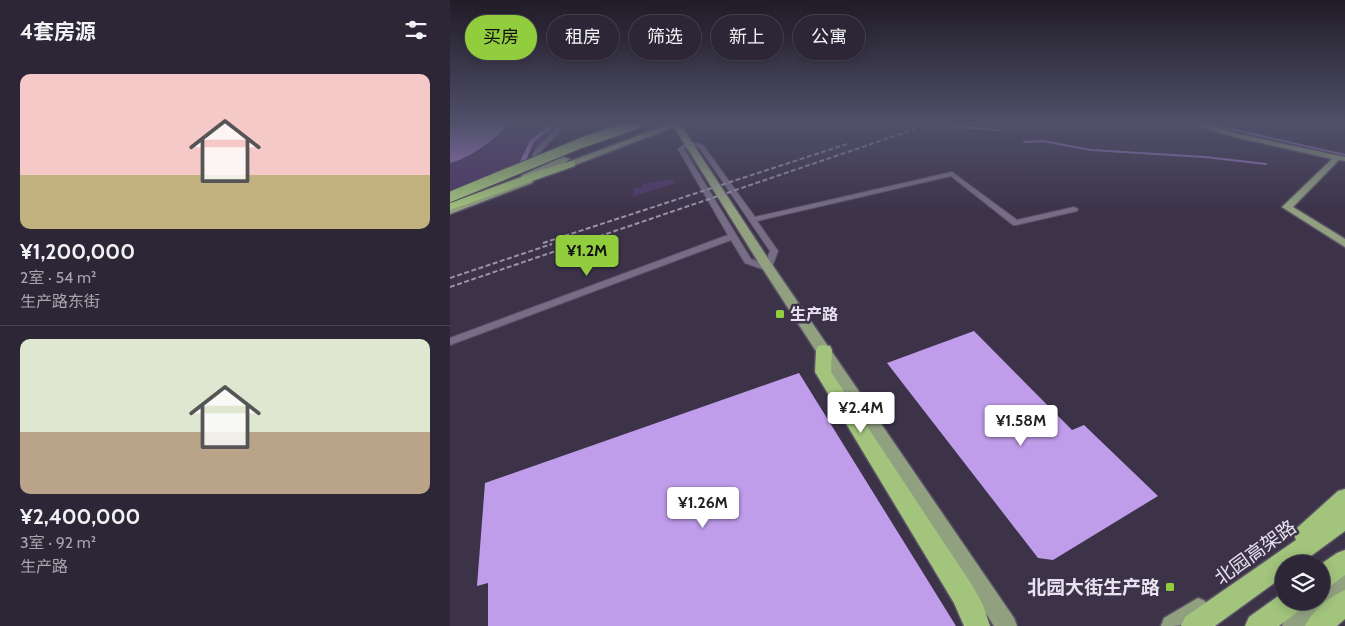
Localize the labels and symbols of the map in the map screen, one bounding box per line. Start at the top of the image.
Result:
pin: ¥1.2M [552,234,622,277]
place label: 生产路 [790,305,838,324]
marker: 生产路 [774,308,786,320]
pin: ¥2.4M [826,392,896,434]
pin: ¥1.58M [980,404,1062,447]
pin: ¥1.26M [662,486,744,529]
street label: 北园高架路 [1210,515,1300,590]
place label: 北园大街生产路 [1027,576,1160,599]
marker: 北园大街生产路 [1164,581,1176,593]

